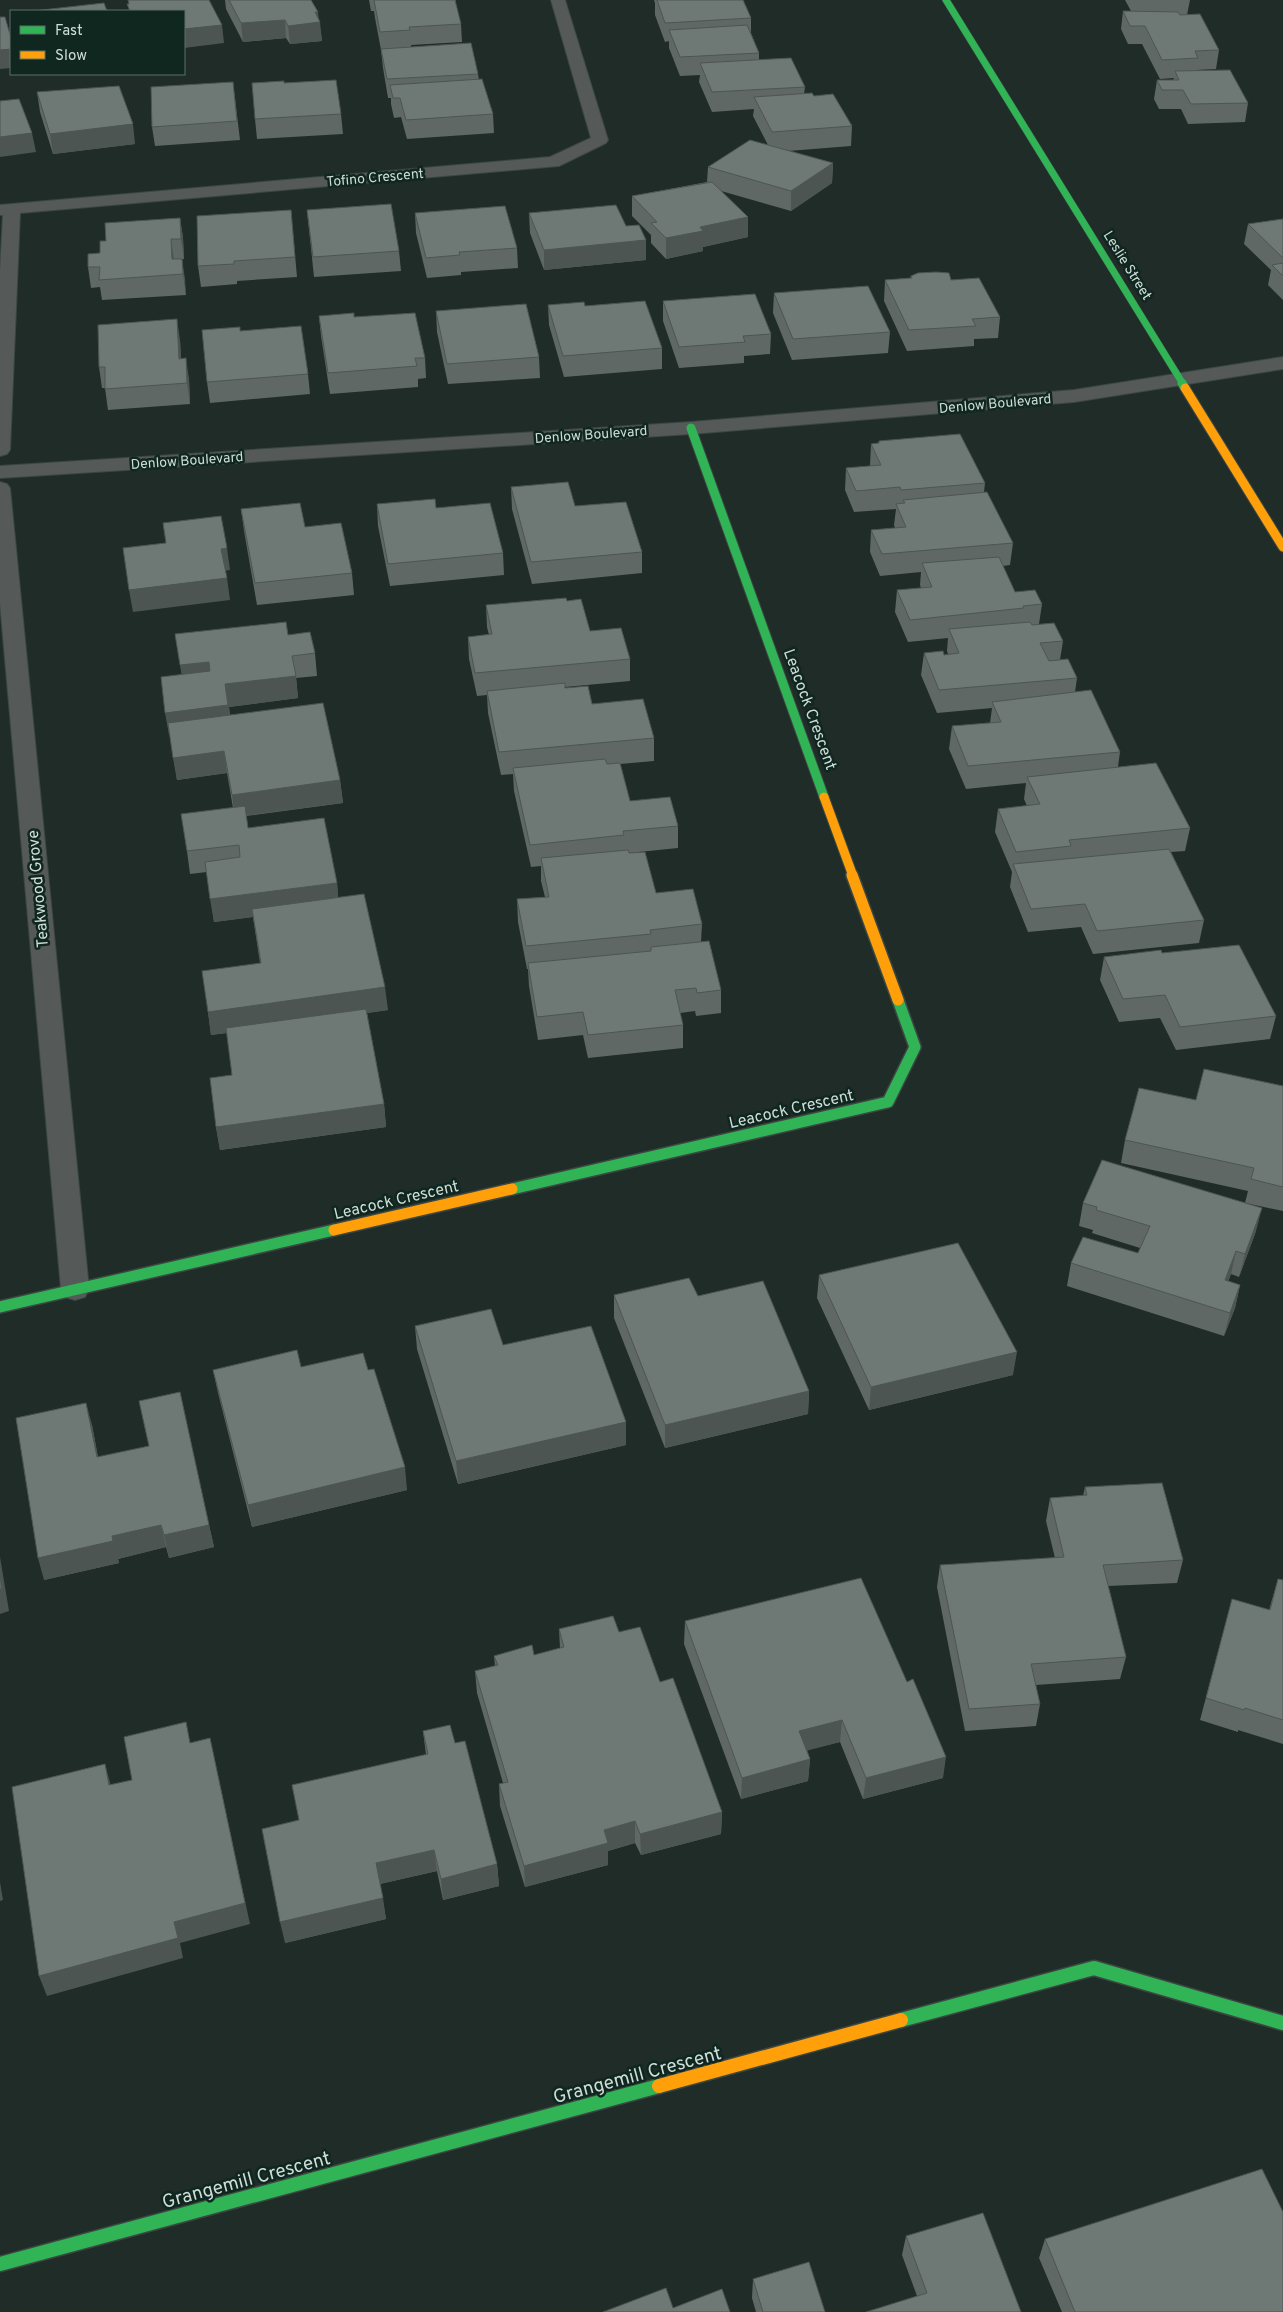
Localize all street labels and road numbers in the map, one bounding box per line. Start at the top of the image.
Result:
street label: Tofino Crescent [326,166,425,191]
street label: Leslie Street [1099,228,1155,304]
street label: Denlow Boulevard [938,391,1052,418]
street label: Denlow Boulevard [534,423,648,448]
street label: Denlow Boulevard [130,449,244,474]
street label: Leacock Crescent [778,646,840,773]
street label: Teakwood Grove [24,829,54,948]
street label: Leacock Crescent [727,1086,856,1134]
street label: Leacock Crescent [332,1177,461,1225]
street label: Grangemill Crescent [551,2042,724,2110]
street label: Grangemill Crescent [160,2147,333,2215]

